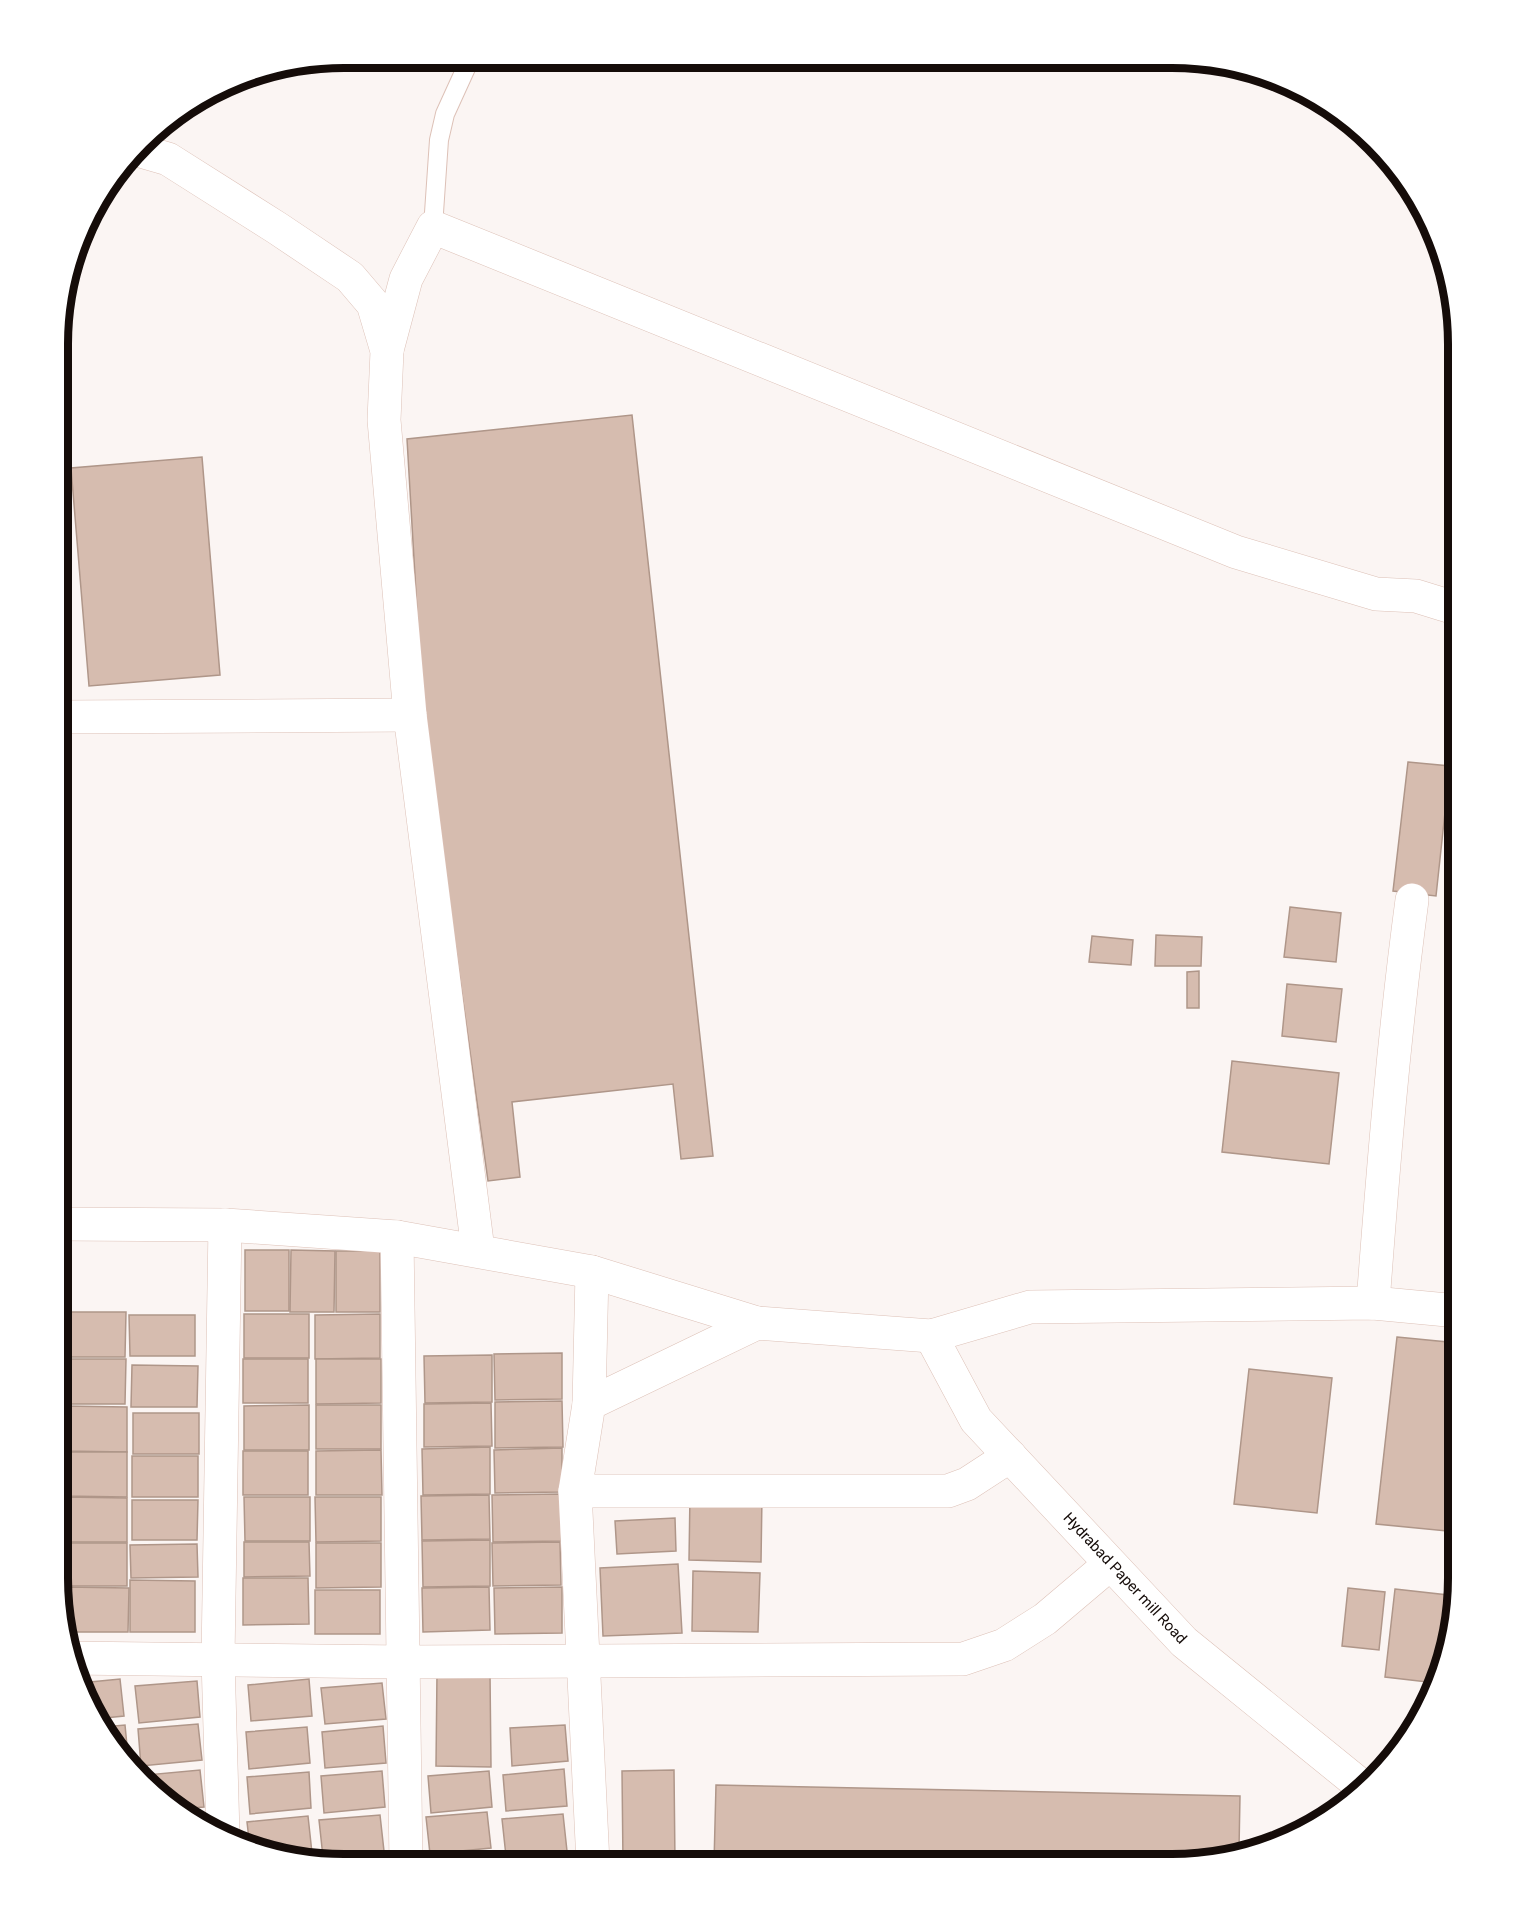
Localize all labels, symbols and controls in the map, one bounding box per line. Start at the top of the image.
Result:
street label: Hydrabad Paper mill Road [1059,1509,1191,1647]

